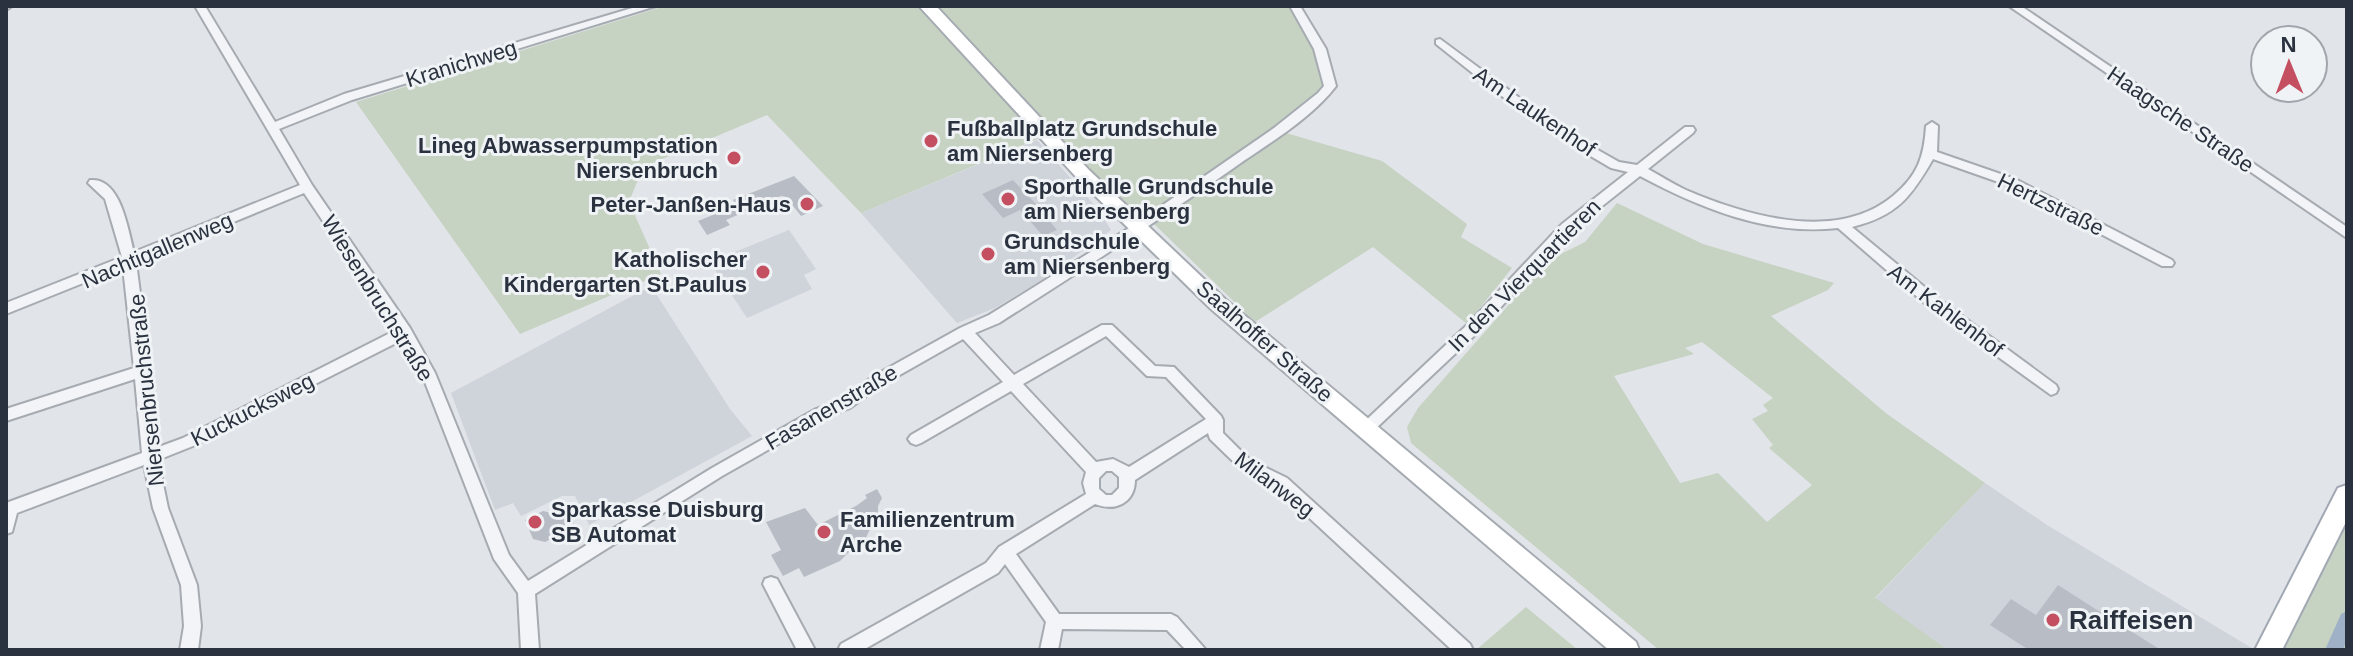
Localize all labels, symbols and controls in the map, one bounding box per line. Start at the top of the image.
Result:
north arrow [2249,24,2329,104]
text: N [2280,32,2297,57]
street label: Kranichweg [403,35,520,92]
street label: Am Laukenhof [1469,61,1601,162]
street label: Haagsche Straße [2103,61,2259,178]
place label: Fußballplatz Grundschule am Niersenberg [947,116,1217,166]
marker: Fußballplatz Grundschule am Niersenberg [922,132,940,150]
place label: Lineg Abwasserpumpstation Niersenbruch [418,133,718,183]
marker: Lineg Abwasserpumpstation Niersenbruch [725,149,743,167]
street label: Hertzstraße [1994,168,2108,241]
place label: Sporthalle Grundschule am Niersenberg [1024,174,1273,224]
marker: Sporthalle Grundschule am Niersenberg [999,190,1017,208]
place label: Peter-Janßen-Haus [590,192,791,217]
street label: In den Vierquartieren [1443,194,1606,357]
marker: Peter-Janßen-Haus [798,195,816,213]
street label: Nachtigallenweg [78,207,236,294]
street label: Wiesenbruchstraße [316,211,439,386]
place label: Grundschule am Niersenberg [1004,229,1170,279]
marker: Grundschule am Niersenberg [979,245,997,263]
place label: Katholischer Kindergarten St.Paulus [504,247,747,297]
street label: Am Kahlenhof [1883,259,2009,362]
marker: Katholischer Kindergarten St.Paulus [754,263,772,281]
street label: Saalhoffer Straße [1192,276,1338,407]
street label: Niersenbruchstraße [124,293,169,487]
street label: Fasanenstraße [761,360,902,455]
street label: Kuckucksweg [187,368,318,451]
street label: Milanweg [1230,446,1319,522]
place label: Sparkasse Duisburg SB Automat [551,497,764,547]
place label: Familienzentrum Arche [840,507,1015,557]
marker: Sparkasse Duisburg SB Automat [526,513,544,531]
marker: Familienzentrum Arche [815,523,833,541]
place label: Raiffeisen [2069,605,2193,635]
marker: Raiffeisen [2044,611,2062,629]

